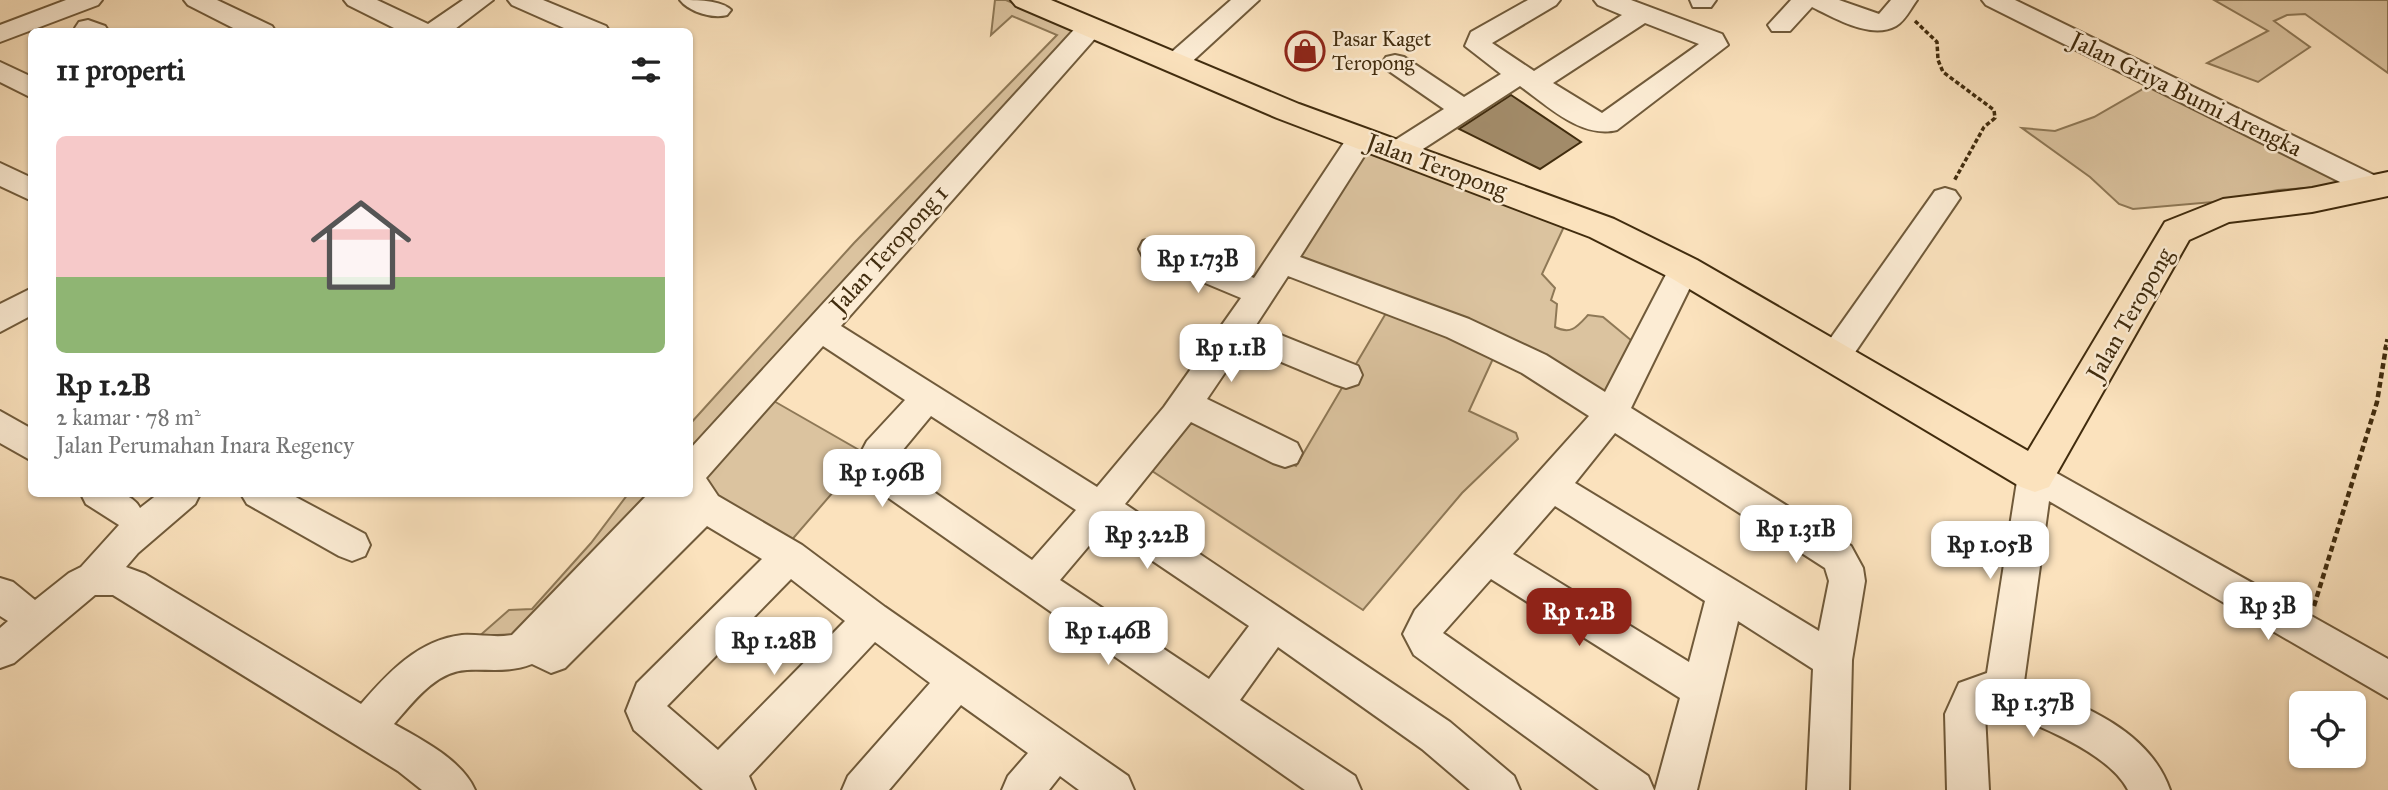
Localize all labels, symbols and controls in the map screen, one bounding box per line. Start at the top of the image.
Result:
street label: Jalan Griya Bumi Arengka [2062,23,2308,164]
place label: Pasar Kaget Teropong [1332,26,1432,76]
shop icon: Pasar Kaget Teropong [1284,30,1326,72]
icon: filters [627,51,665,89]
text: 11 properti [56,52,185,88]
street label: Jalan Teropong [1359,126,1512,206]
street label: Jalan Teropong 1 [821,178,955,322]
icon: home [298,182,424,308]
pin: Rp 1.73B [1126,236,1270,295]
street label: Jalan Teropong [2078,242,2180,388]
text: Rp 1.73B [1157,244,1239,272]
pin: Rp 1.1B [1166,324,1296,384]
text: Rp 1.1B [1196,333,1266,361]
text: Rp 1.2B [56,367,151,403]
text: 2 kamar · 78 m² [56,403,201,431]
text: Jalan Perumahan Inara Regency [56,431,354,459]
pin: Rp 1.96B [810,449,954,509]
text: Rp 1.96B [839,458,925,486]
pin: Rp 1.31B [1724,505,1868,565]
pin: Rp 3.22B [1075,512,1219,571]
text: Rp 1.31B [1756,514,1836,542]
text: Rp 3.22B [1105,520,1189,548]
pin: Rp 1.05B [1918,522,2062,581]
text: Rp 1.05B [1947,530,2033,558]
pin: Rp 3B [2219,582,2317,642]
pin: Rp 1.2B [1514,588,1644,648]
text: Rp 3B [2239,591,2297,619]
text: Rp 1.2B [1542,597,1616,625]
pin: Rp 1.46B [1036,608,1180,667]
text: Rp 1.46B [1065,616,1151,644]
pin: Rp 1.28B [702,618,846,677]
text: Rp 1.28B [731,626,817,654]
pin: Rp 1.37B [1961,680,2105,739]
text: Rp 1.37B [1991,688,2075,716]
map controls [2289,691,2366,768]
button: locate [2289,691,2366,768]

